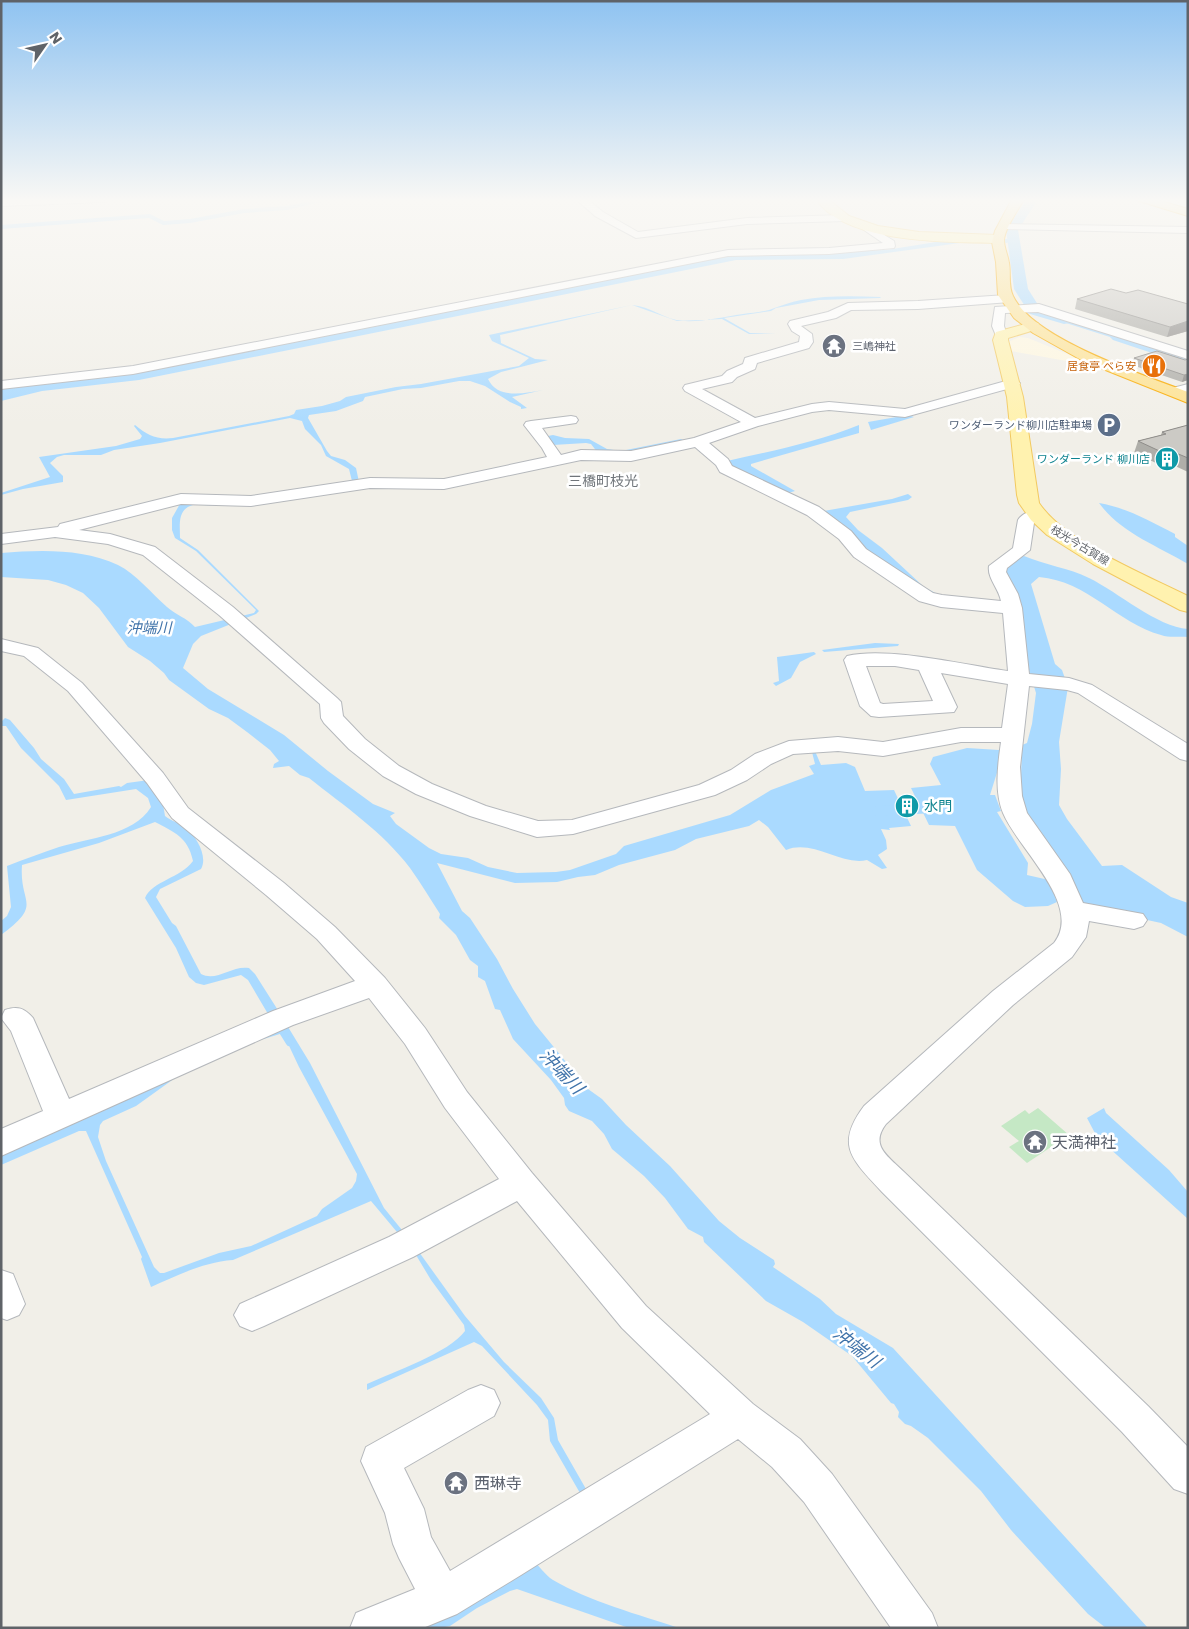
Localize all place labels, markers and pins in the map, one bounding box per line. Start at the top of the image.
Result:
temple icon: 三嶋神社 [821,333,847,359]
place label: 三嶋神社 [852,338,896,354]
restaurant icon: 居食亭 べら安 [1141,353,1167,379]
place label: 居食亭 べら安 [1067,358,1136,374]
parking icon: ワンダーランド柳川店駐車場 [1096,412,1122,438]
place label: ワンダーランド柳川店駐車場 [949,417,1092,433]
building icon: ワンダーランド 柳川店 [1154,446,1180,472]
place label: ワンダーランド 柳川店 [1037,451,1150,467]
building icon: 水門 [894,793,920,819]
place label: 水門 [924,796,952,816]
temple icon: 天満神社 [1022,1129,1048,1155]
place label: 天満神社 [1052,1131,1116,1154]
temple icon: 西琳寺 [443,1470,469,1496]
place label: 西琳寺 [474,1472,522,1495]

